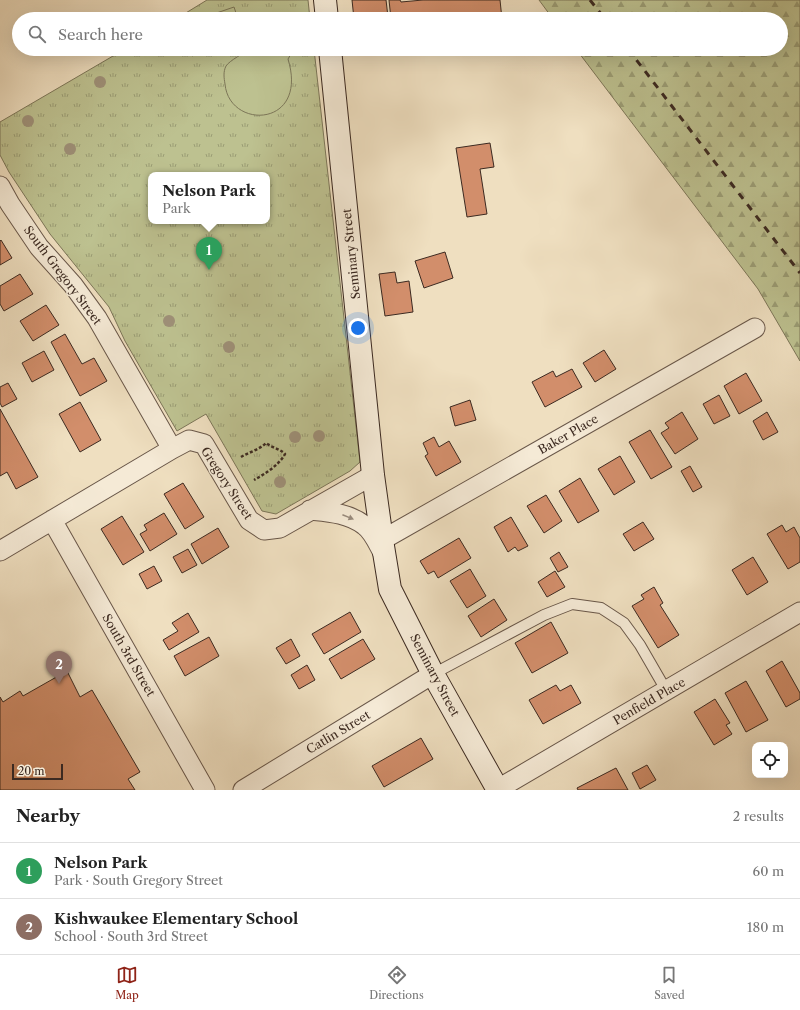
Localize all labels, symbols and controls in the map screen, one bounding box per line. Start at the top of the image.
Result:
search box [12,12,788,56]
icon: search [26,23,48,45]
text: Search here [58,25,143,44]
popup [148,172,270,224]
text: Nelson Park [162,181,256,200]
text: Park [162,200,191,216]
street label: Seminary Street [339,207,363,300]
street label: South Gregory Street [21,222,106,328]
pin: 1 [196,237,222,270]
your location [348,318,368,338]
street label: Baker Place [535,411,601,457]
street label: Gregory Street [198,444,256,523]
one-way arrow [343,515,355,521]
street label: South 3rd Street [99,611,159,700]
street label: Seminary Street [407,631,463,719]
pin: 2 [46,651,72,684]
street label: Penfield Place [610,674,688,728]
street label: Catlin Street [303,707,373,757]
map controls [752,742,788,778]
button: locate [752,742,788,778]
scale bar [12,762,63,781]
text: 20 m [18,764,44,778]
text: Nearby [16,806,80,826]
text: 2 results [733,808,784,824]
text: Nelson Park [54,853,147,872]
text: 1 [26,863,32,879]
text: 60 m [753,863,784,879]
text: Park · South Gregory Street [54,872,223,888]
text: Kishwaukee Elementary School [54,909,298,928]
text: 2 [25,919,33,935]
text: 180 m [747,919,784,935]
text: School · South 3rd Street [54,928,208,944]
tab: Map [115,964,139,1002]
tab: Directions [369,964,424,1002]
tab: Saved [654,964,685,1002]

